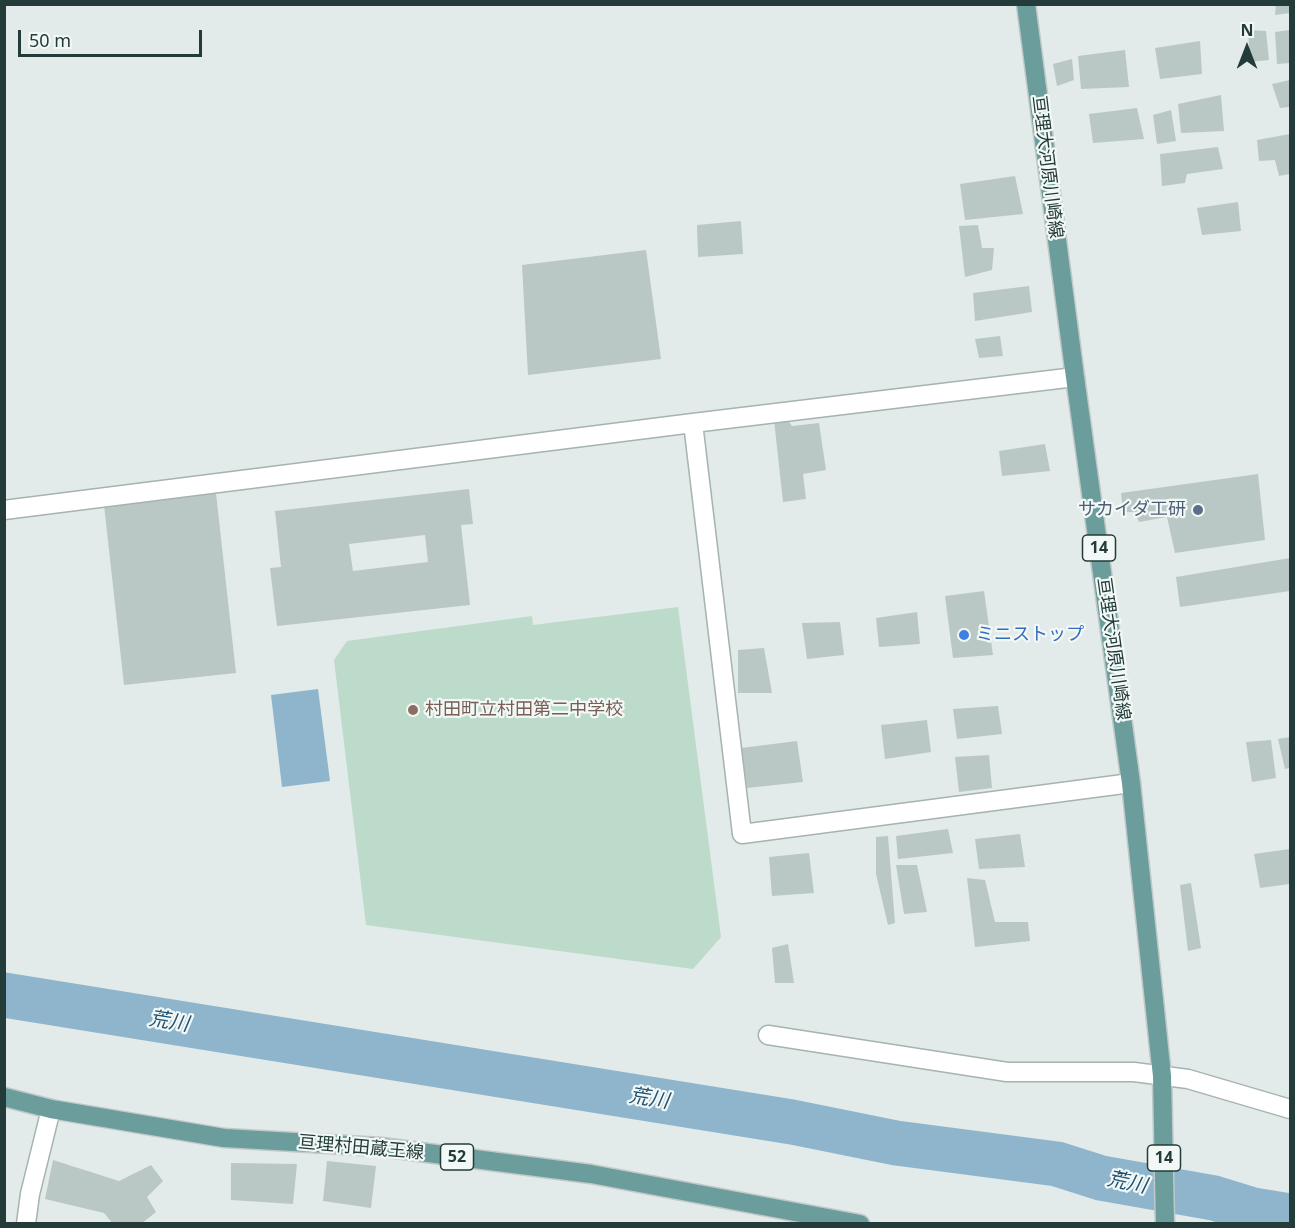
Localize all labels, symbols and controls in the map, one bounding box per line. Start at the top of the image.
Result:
scale bar [21,18,206,56]
north arrow [1217,18,1277,78]
text: N [1240,19,1254,41]
text: 50 m [29,28,71,52]
street label: 亘理大河原川崎線 [1028,94,1066,240]
place label: サカイダ工研 [1078,499,1186,521]
marker: サカイダ工研 [1191,503,1205,517]
road number: 14 [1082,535,1116,561]
street label: 亘理大河原川崎線 [1092,576,1134,722]
place label: ミニストップ [976,624,1084,646]
marker: ミニストップ [957,628,971,642]
place label: 村田町立村田第二中学校 [425,699,623,721]
marker: 村田町立村田第二中学校 [406,703,420,717]
water label: 荒川 [147,1007,191,1037]
water label: 荒川 [627,1084,671,1114]
street label: 亘理村田蔵王線 [297,1132,425,1164]
road number: 52 [440,1144,474,1170]
road number: 14 [1148,1145,1180,1171]
water label: 荒川 [1105,1167,1149,1199]

